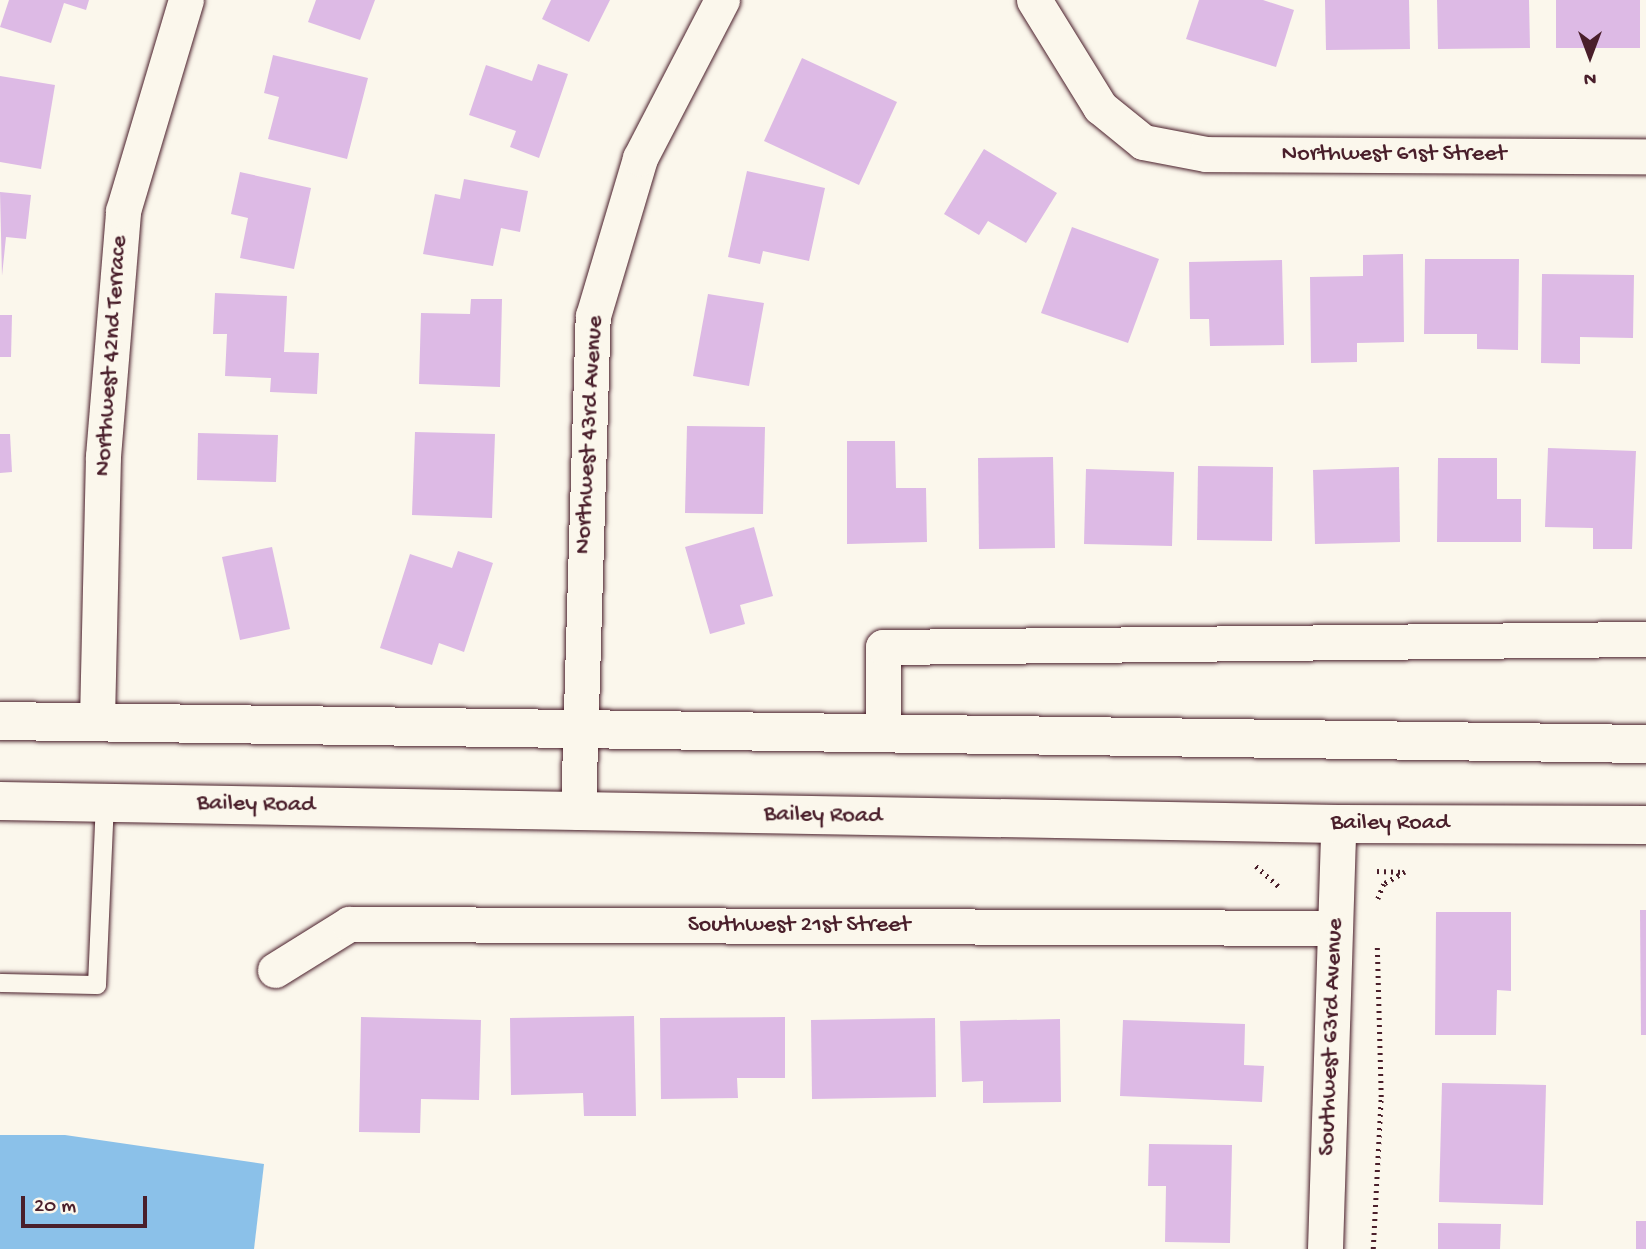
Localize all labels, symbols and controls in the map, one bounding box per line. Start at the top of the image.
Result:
north arrow [1555,21,1625,91]
text: N [1584,66,1596,89]
street label: Northwest 61st Street [1282,141,1506,169]
street label: Northwest 42nd Terrace [89,235,135,477]
street label: Northwest 43rd Avenue [569,315,611,555]
street label: Bailey Road [197,790,315,820]
street label: Bailey Road [764,801,882,831]
street label: Bailey Road [1331,810,1449,838]
street label: Southwest 21st Street [688,912,910,940]
street label: Southwest 63rd Avenue [1313,918,1351,1156]
scale bar [24,1182,150,1226]
text: 20 m [34,1195,76,1220]

